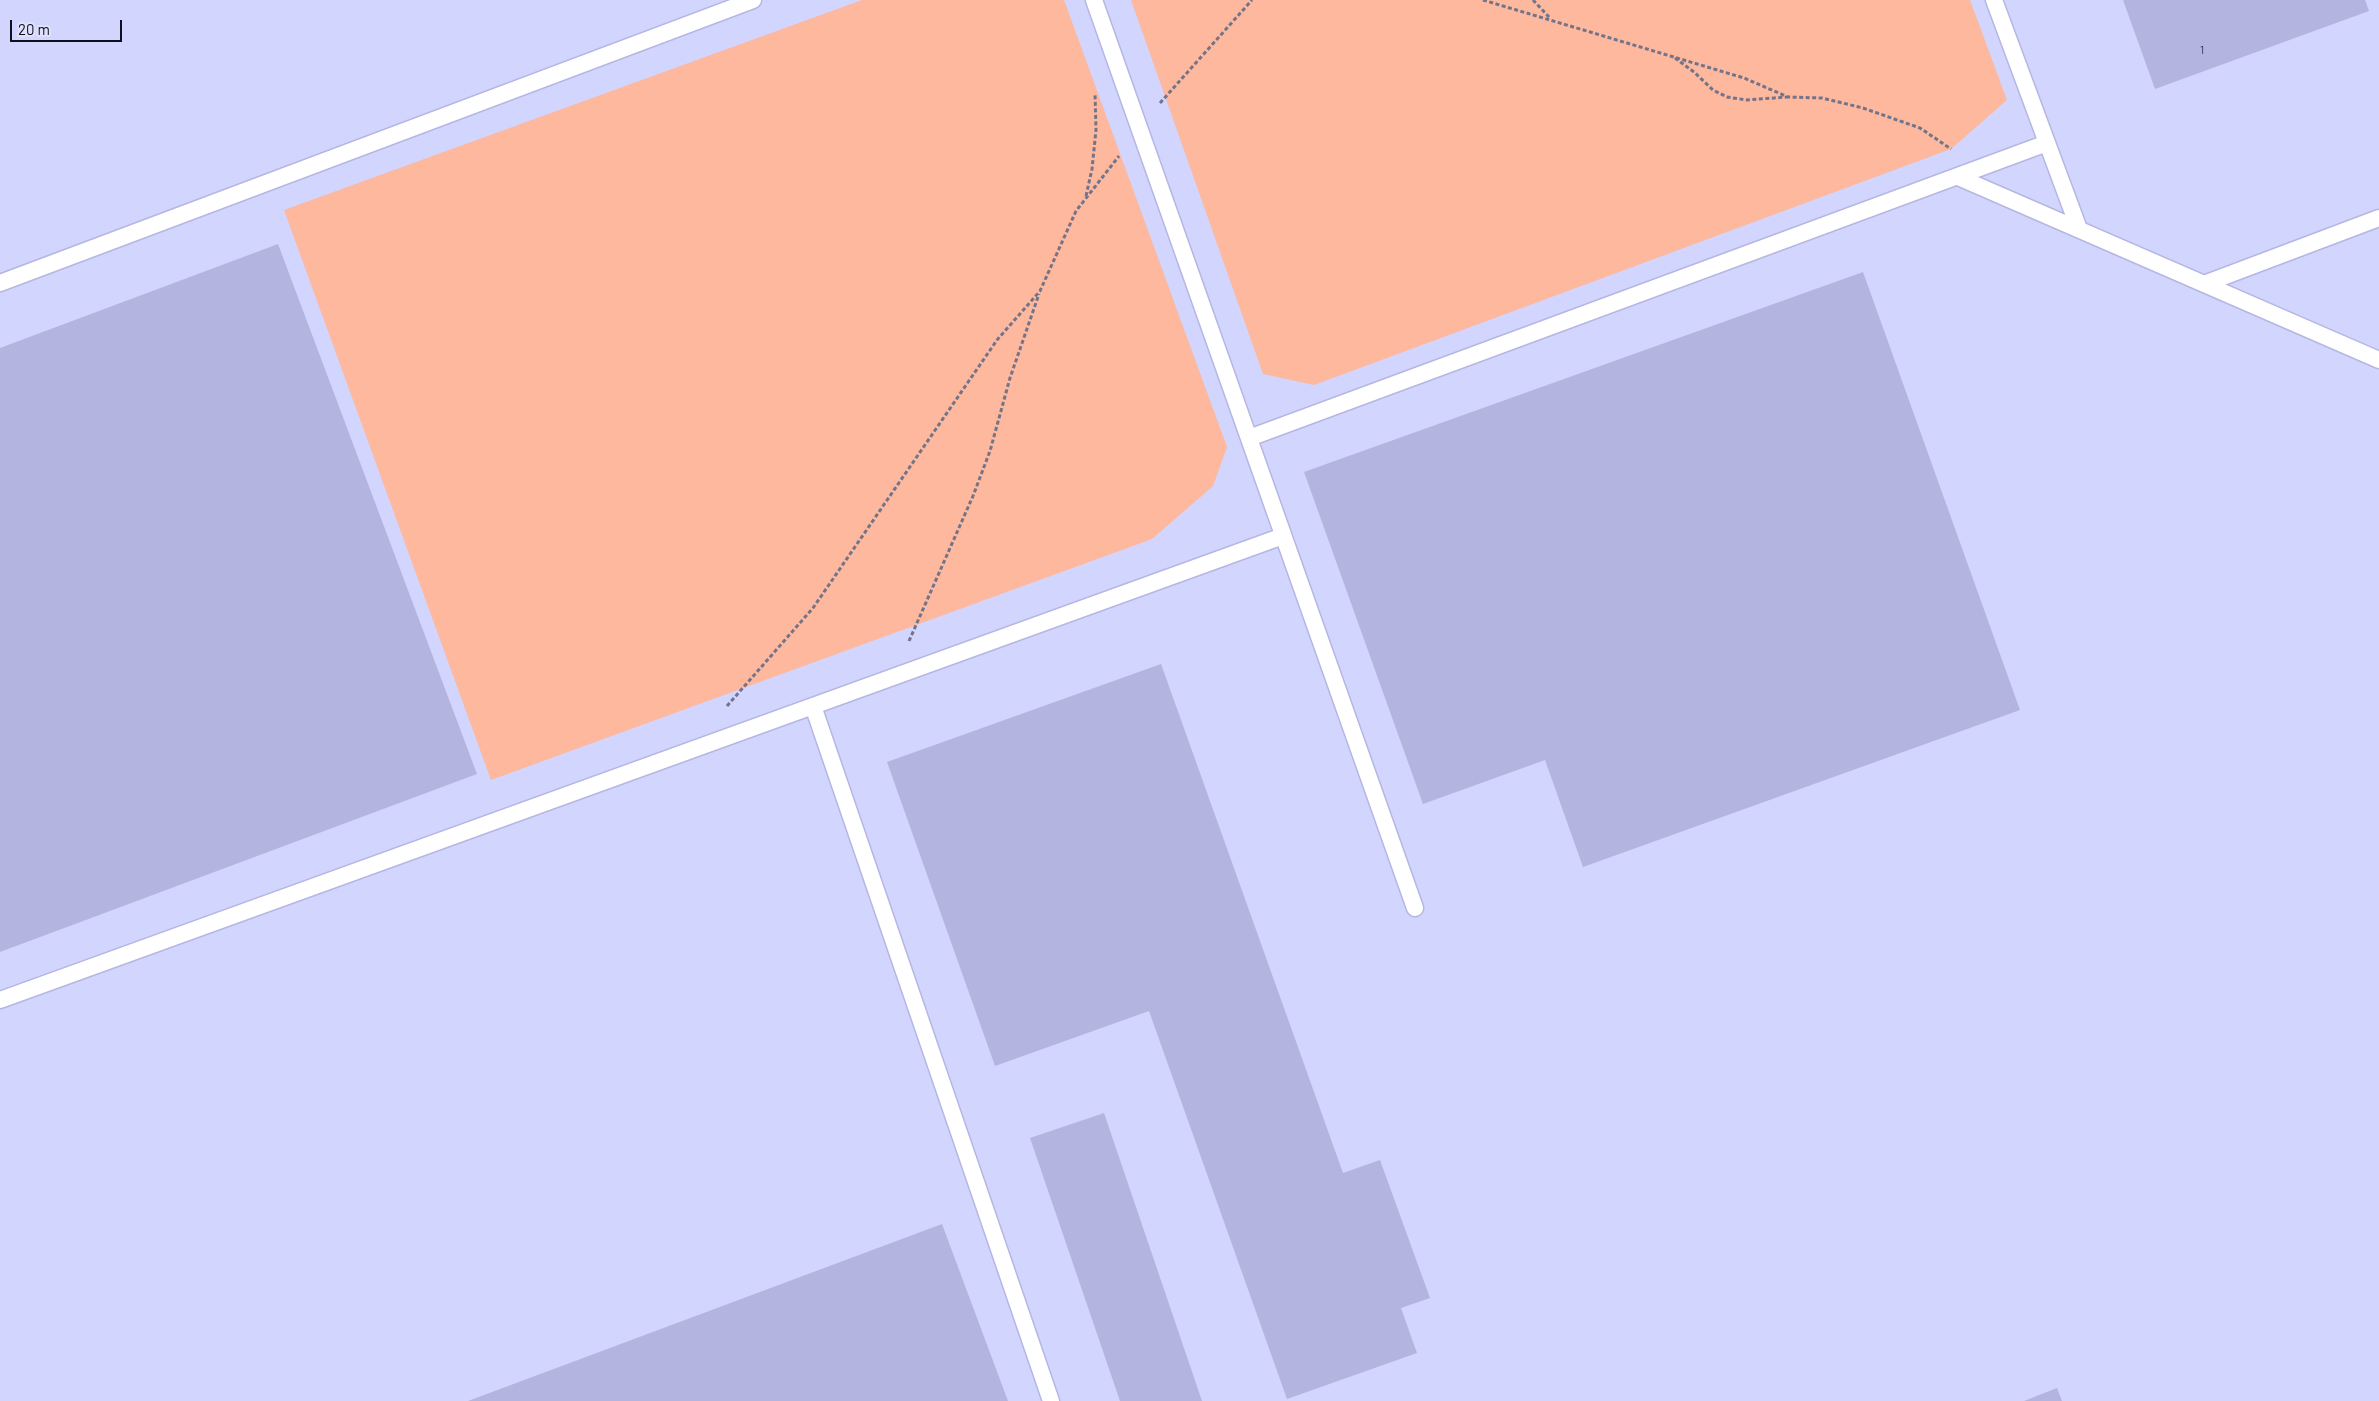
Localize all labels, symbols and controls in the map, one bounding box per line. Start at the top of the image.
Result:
scale bar [12,10,125,42]
text: 20 m [18,20,50,38]
house number: 1 [2200,43,2204,57]

